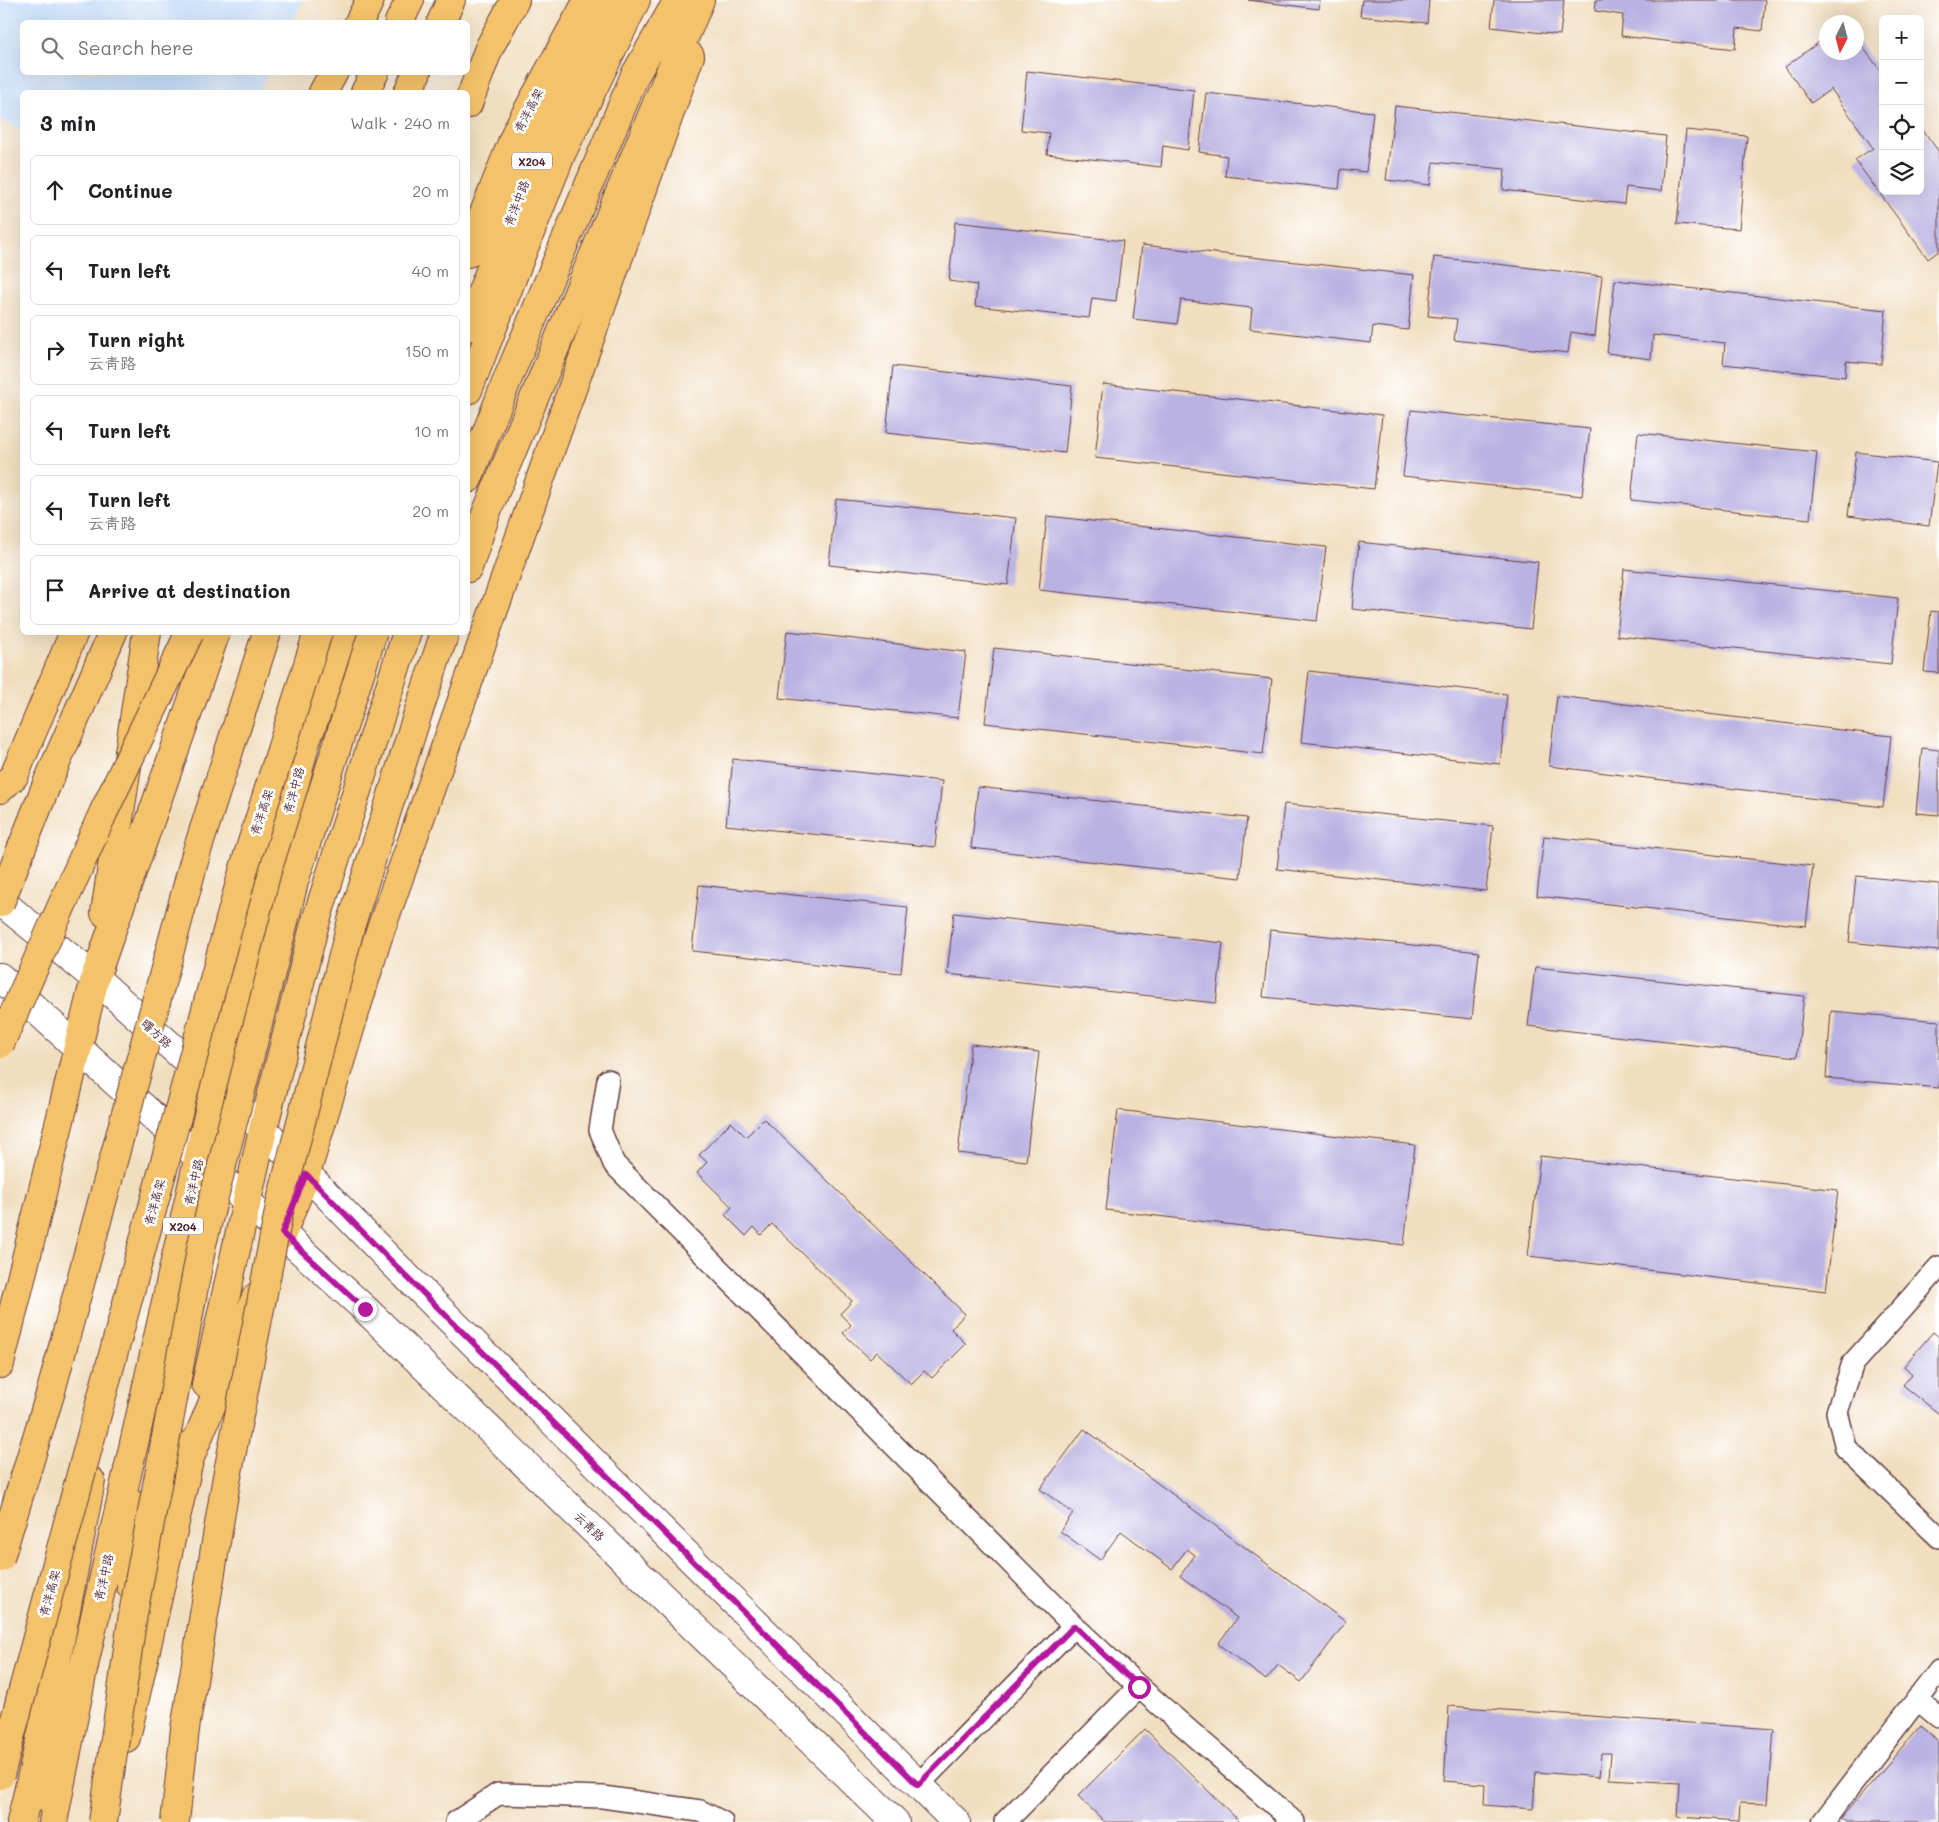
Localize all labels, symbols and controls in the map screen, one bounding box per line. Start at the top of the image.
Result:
north arrow [1819,15,1864,60]
map controls [1879,15,1924,195]
button: + [1879,15,1924,60]
search box [20,20,470,75]
icon: search [38,34,66,62]
text: Search here [78,35,194,60]
button: − [1879,60,1924,105]
street label: 青洋高架 [510,85,546,135]
button: locate [1879,105,1924,150]
text: 3 min [40,109,96,136]
text: Walk · 240 m [350,112,450,133]
button: layers [1879,150,1924,195]
road number: X204 [512,153,552,170]
icon: ahead [41,176,69,204]
text: Continue [88,178,173,203]
street label: 青洋中路 [500,178,532,228]
text: 20 m [412,180,449,201]
icon: left [41,256,69,284]
text: Turn left [88,258,171,283]
text: 40 m [412,260,449,281]
text: Turn right [88,327,185,352]
icon: right [41,336,69,364]
text: 150 m [405,340,449,361]
text: 云青路 [88,352,136,373]
icon: left [41,416,69,444]
text: Turn left [88,418,171,443]
text: 10 m [414,420,449,441]
text: Turn left [88,487,171,512]
icon: left [41,496,69,524]
text: 20 m [412,500,449,521]
text: 云青路 [88,512,136,533]
icon: arrive [41,576,69,604]
text: Arrive at destination [88,578,291,603]
street label: 青洋中路 [279,765,307,815]
street label: 青洋高架 [246,787,276,837]
street label: 曙方路 [138,1015,176,1051]
street label: 青洋中路 [180,1157,206,1207]
street label: 青洋高架 [140,1177,168,1227]
road number: X204 [163,1218,203,1234]
route end [354,1298,377,1321]
street label: 云青路 [571,1508,609,1544]
street label: 青洋中路 [90,1552,116,1602]
street label: 青洋高架 [35,1568,63,1618]
route start [1128,1676,1151,1699]

